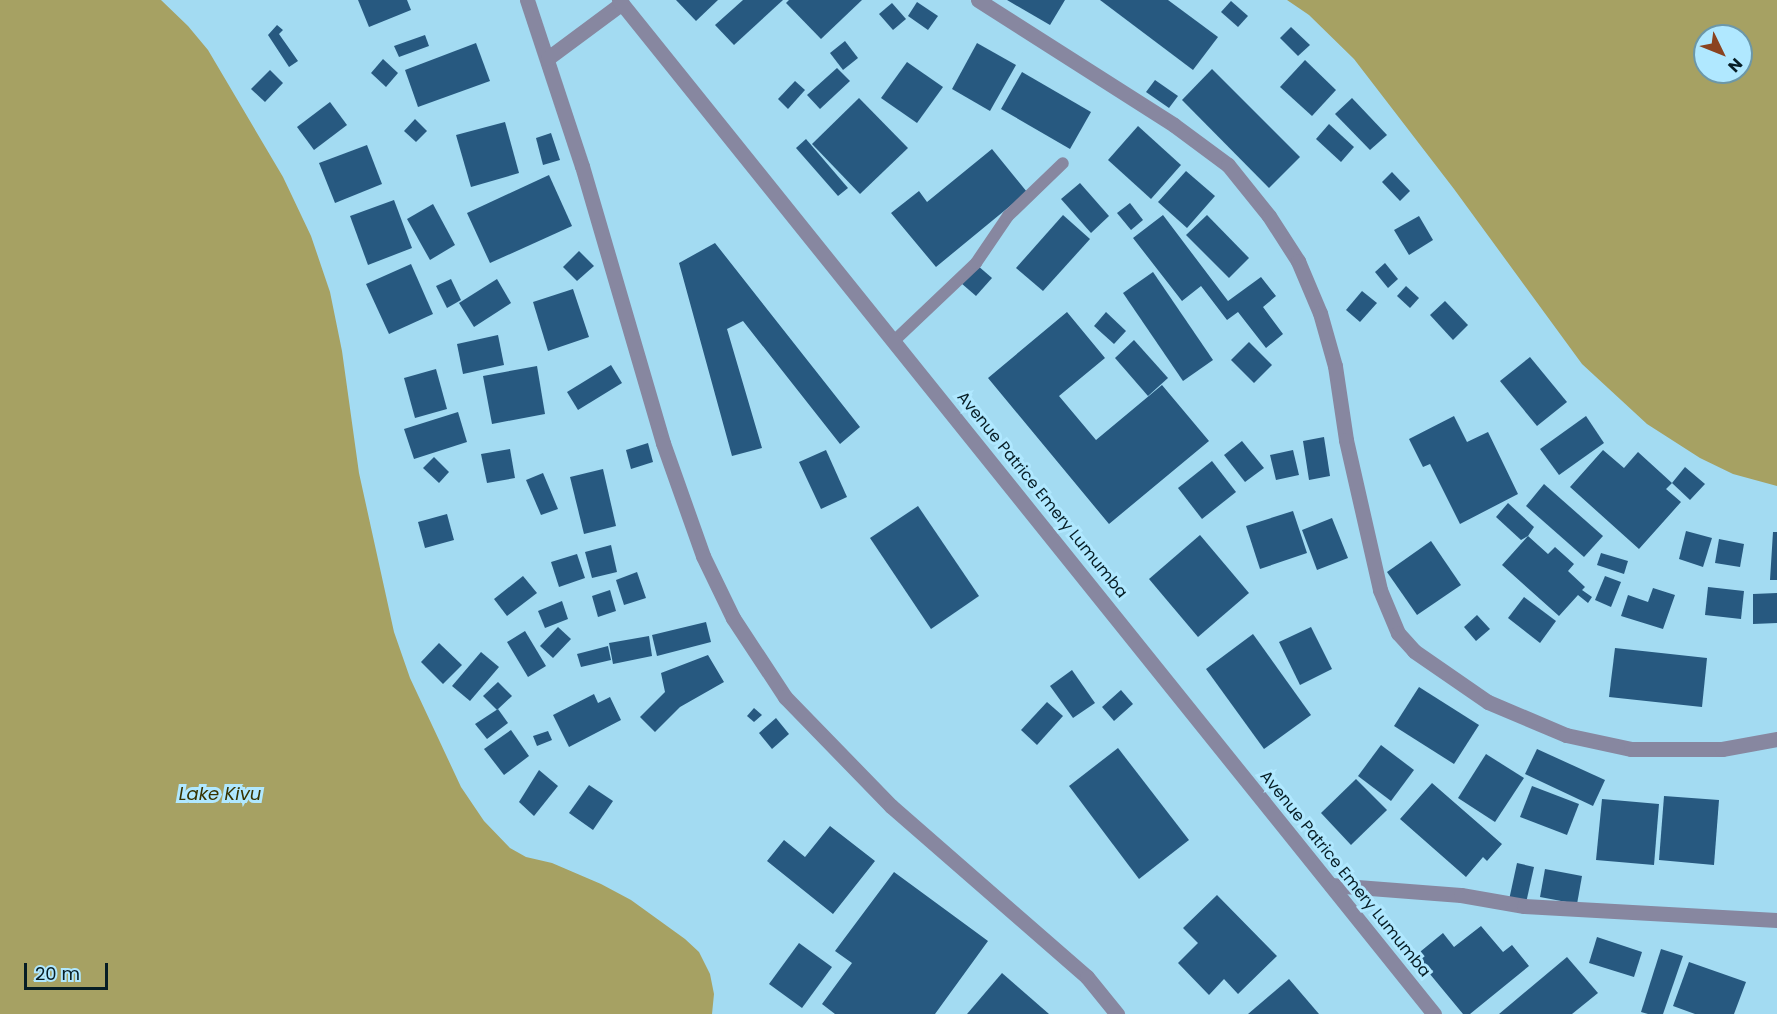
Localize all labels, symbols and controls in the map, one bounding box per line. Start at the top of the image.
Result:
north arrow [1693,24,1753,84]
text: N [1723,53,1748,77]
street label: Avenue Patrice Emery Lumumba [953,388,1131,602]
street label: Avenue Patrice Emery Lumumba [1256,767,1434,981]
water label: Lake Kivu [179,783,261,805]
scale bar [27,951,111,989]
text: 20 m [35,961,80,986]

